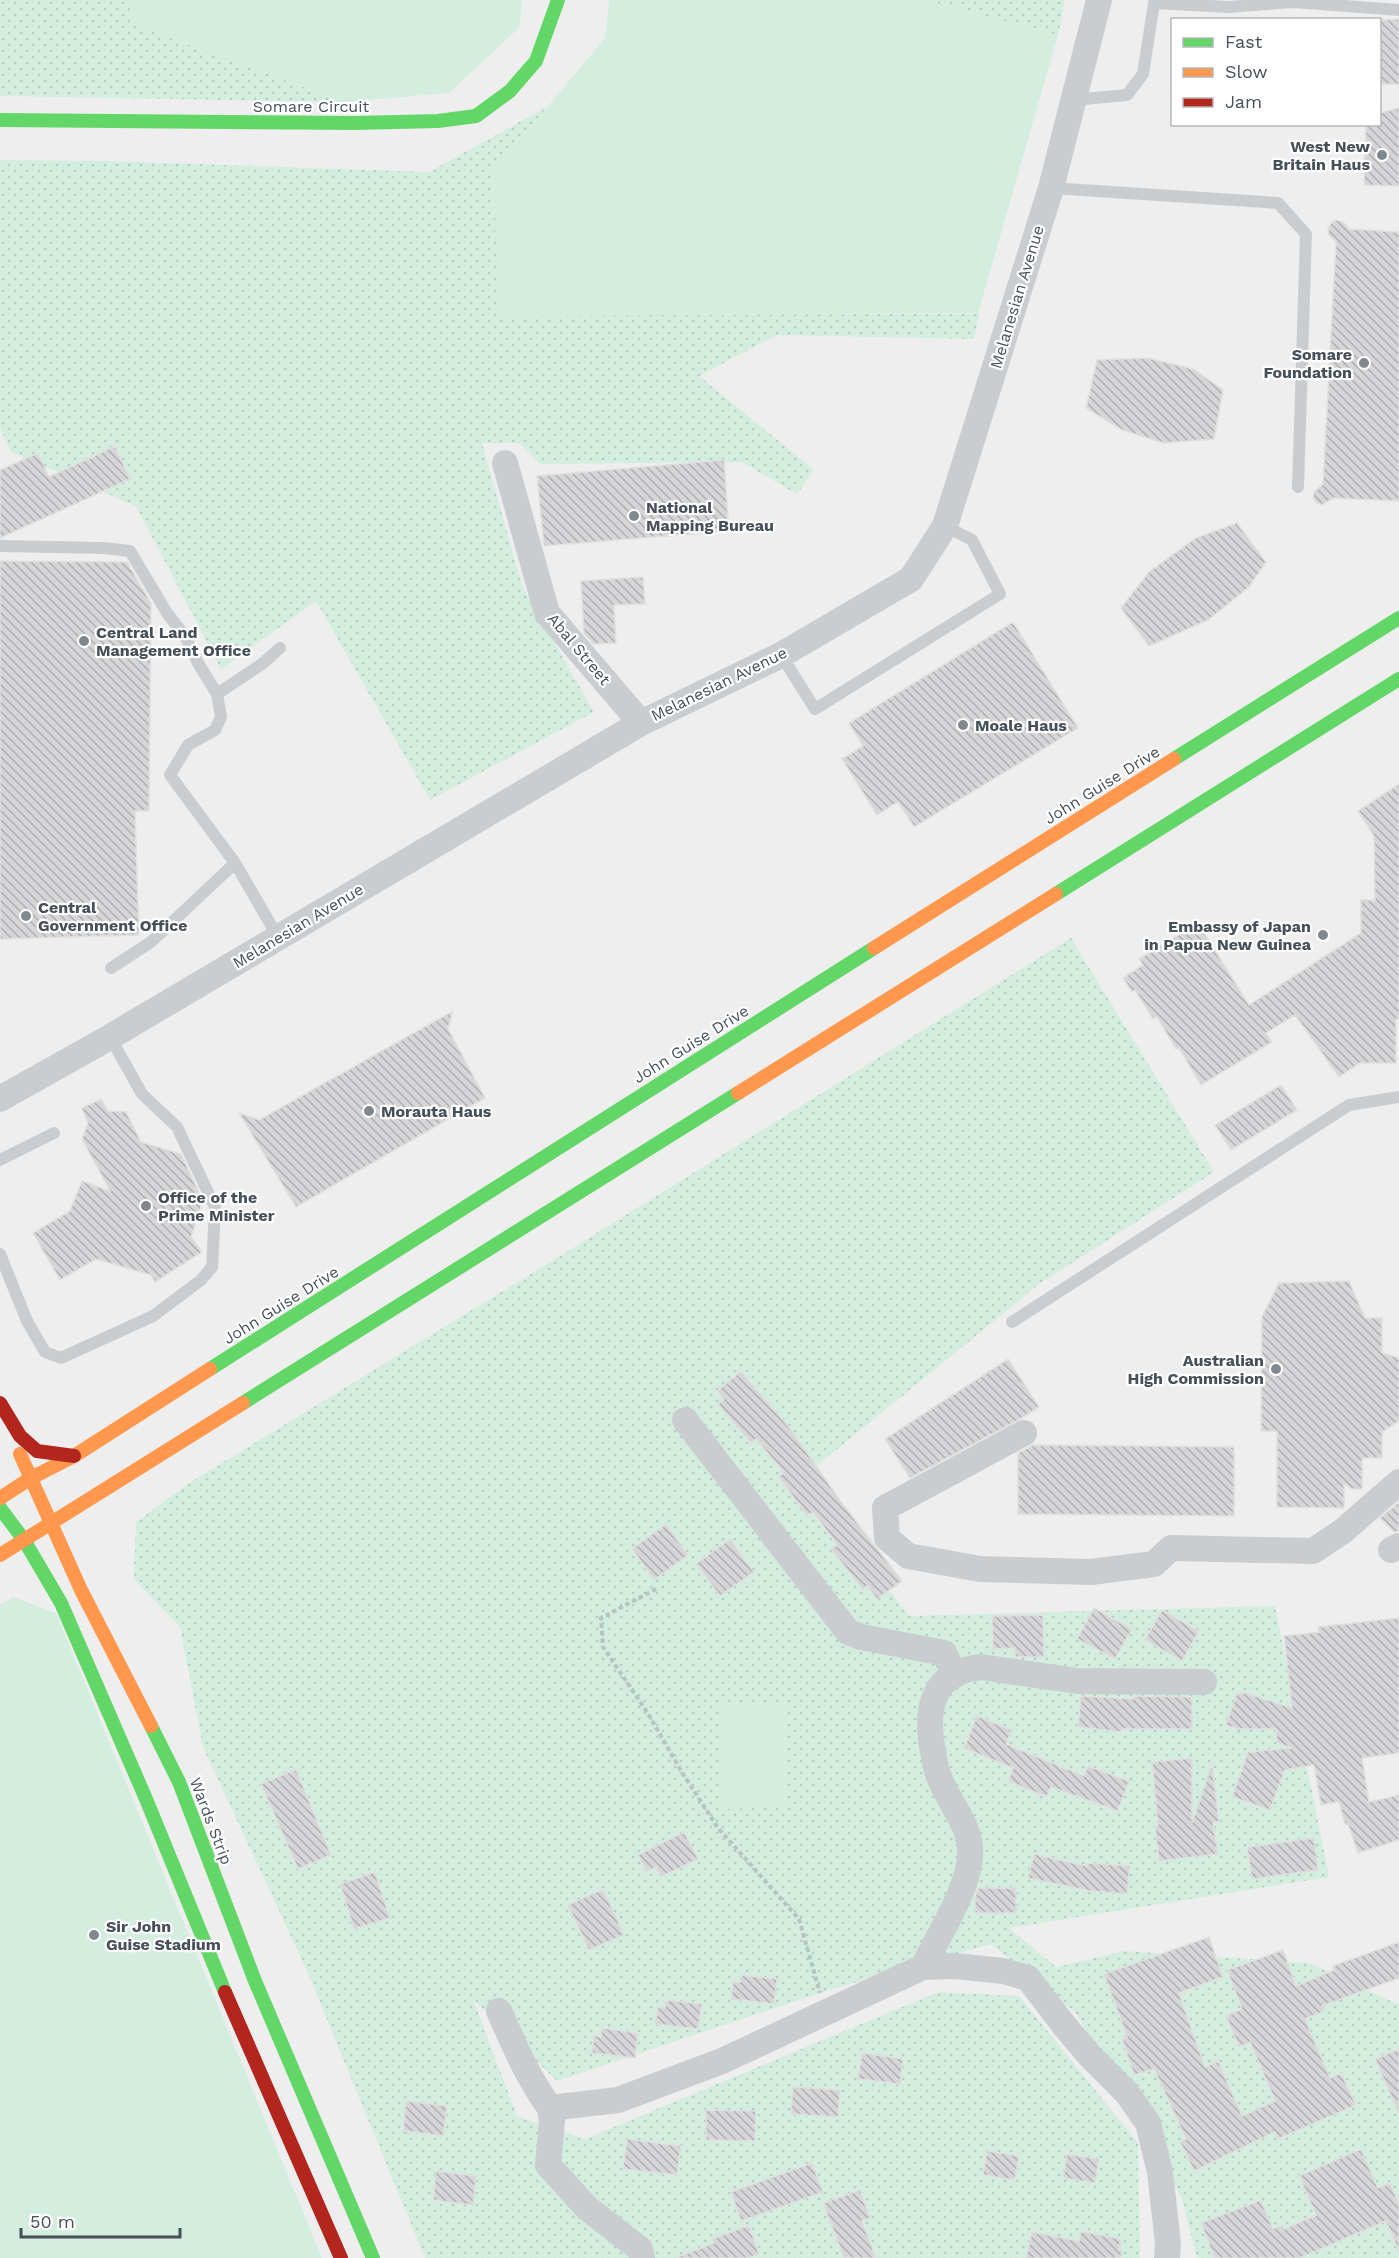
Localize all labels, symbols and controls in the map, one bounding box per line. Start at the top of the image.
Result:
legend [1171,18,1381,126]
text: Fast [1225,31,1263,52]
text: Slow [1225,61,1268,82]
text: Jam [1225,91,1262,112]
street label: Somare Circuit [253,97,370,116]
place label: West New Britain Haus [1272,137,1371,174]
marker: West New Britain Haus [1375,148,1389,162]
street label: Melanesian Avenue [986,223,1048,371]
place label: Somare Foundation [1263,345,1352,382]
marker: Somare Foundation [1357,356,1371,370]
place label: National Mapping Bureau [646,498,774,535]
marker: National Mapping Bureau [627,509,641,523]
street label: Abal Street [544,609,615,689]
place label: Central Land Management Office [96,623,251,660]
marker: Central Land Management Office [77,634,91,648]
street label: Melanesian Avenue [648,643,790,725]
place label: Moale Haus [975,716,1067,735]
marker: Moale Haus [956,718,970,732]
street label: John Guise Drive [1041,742,1163,828]
street label: Melanesian Avenue [229,880,367,972]
place label: Central Government Office [38,898,188,935]
marker: Central Government Office [19,909,33,923]
place label: Embassy of Japan in Papua New Guinea [1144,917,1312,954]
marker: Embassy of Japan in Papua New Guinea [1316,928,1330,942]
street label: John Guise Drive [630,1001,752,1087]
place label: Morauta Haus [381,1102,492,1121]
marker: Morauta Haus [362,1104,376,1118]
place label: Office of the Prime Minister [158,1188,275,1225]
marker: Office of the Prime Minister [139,1199,153,1213]
street label: John Guise Drive [220,1262,342,1348]
place label: Australian High Commission [1128,1351,1264,1388]
marker: Australian High Commission [1269,1362,1283,1376]
street label: Wards Strip [186,1775,236,1867]
place label: Sir John Guise Stadium [106,1917,221,1954]
marker: Sir John Guise Stadium [87,1928,101,1942]
scale bar [21,2201,180,2239]
text: 50 m [30,2211,75,2232]

